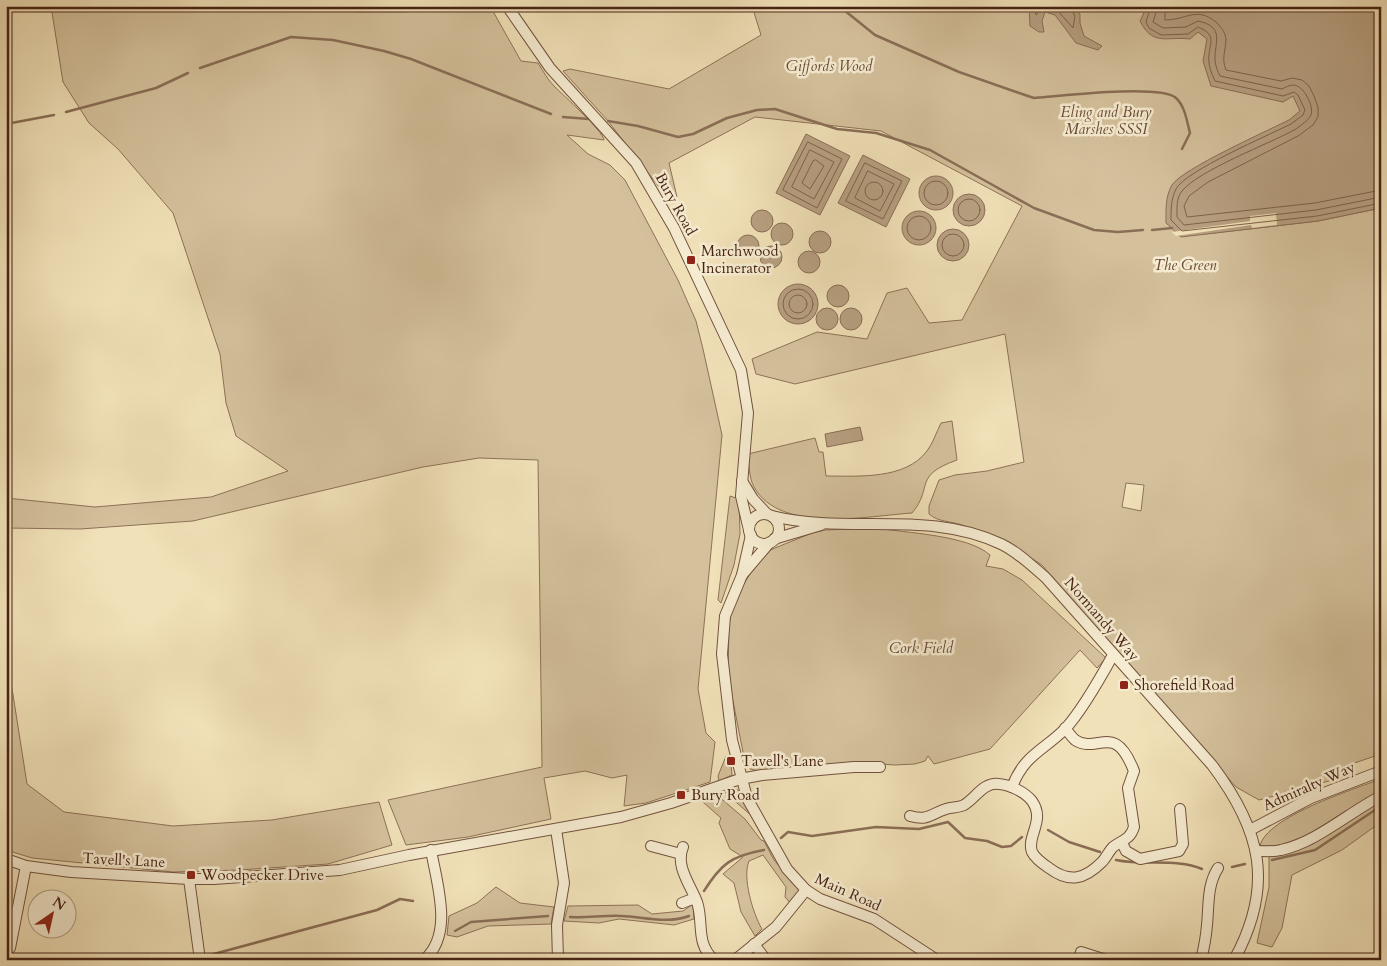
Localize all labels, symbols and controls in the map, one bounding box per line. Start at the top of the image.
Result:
park label: Giffords Wood [786,56,873,76]
park label: Eling and Bury Marshes SSSI [1060,102,1152,139]
street label: Bury Road [651,169,701,239]
place label: Marchwood Incinerator [701,241,778,278]
marker: Marchwood Incinerator [685,254,697,266]
park label: The Green [1154,255,1217,275]
street label: Normandy Way [1060,573,1144,665]
park label: Cork Field [889,638,954,658]
place label: Shorefield Road [1134,675,1234,695]
marker: Shorefield Road [1118,679,1130,691]
place label: Tavell's Lane [741,751,824,771]
marker: Tavell's Lane [725,755,737,767]
street label: Admiralty Way [1260,757,1358,815]
place label: Bury Road [691,785,760,805]
marker: Bury Road [675,789,687,801]
street label: Tavell's Lane [82,848,166,872]
place label: Woodpecker Drive [200,865,324,885]
marker: Woodpecker Drive [185,869,197,881]
street label: Main Road [812,869,884,915]
north arrow [28,888,78,938]
text: N [49,892,69,915]

